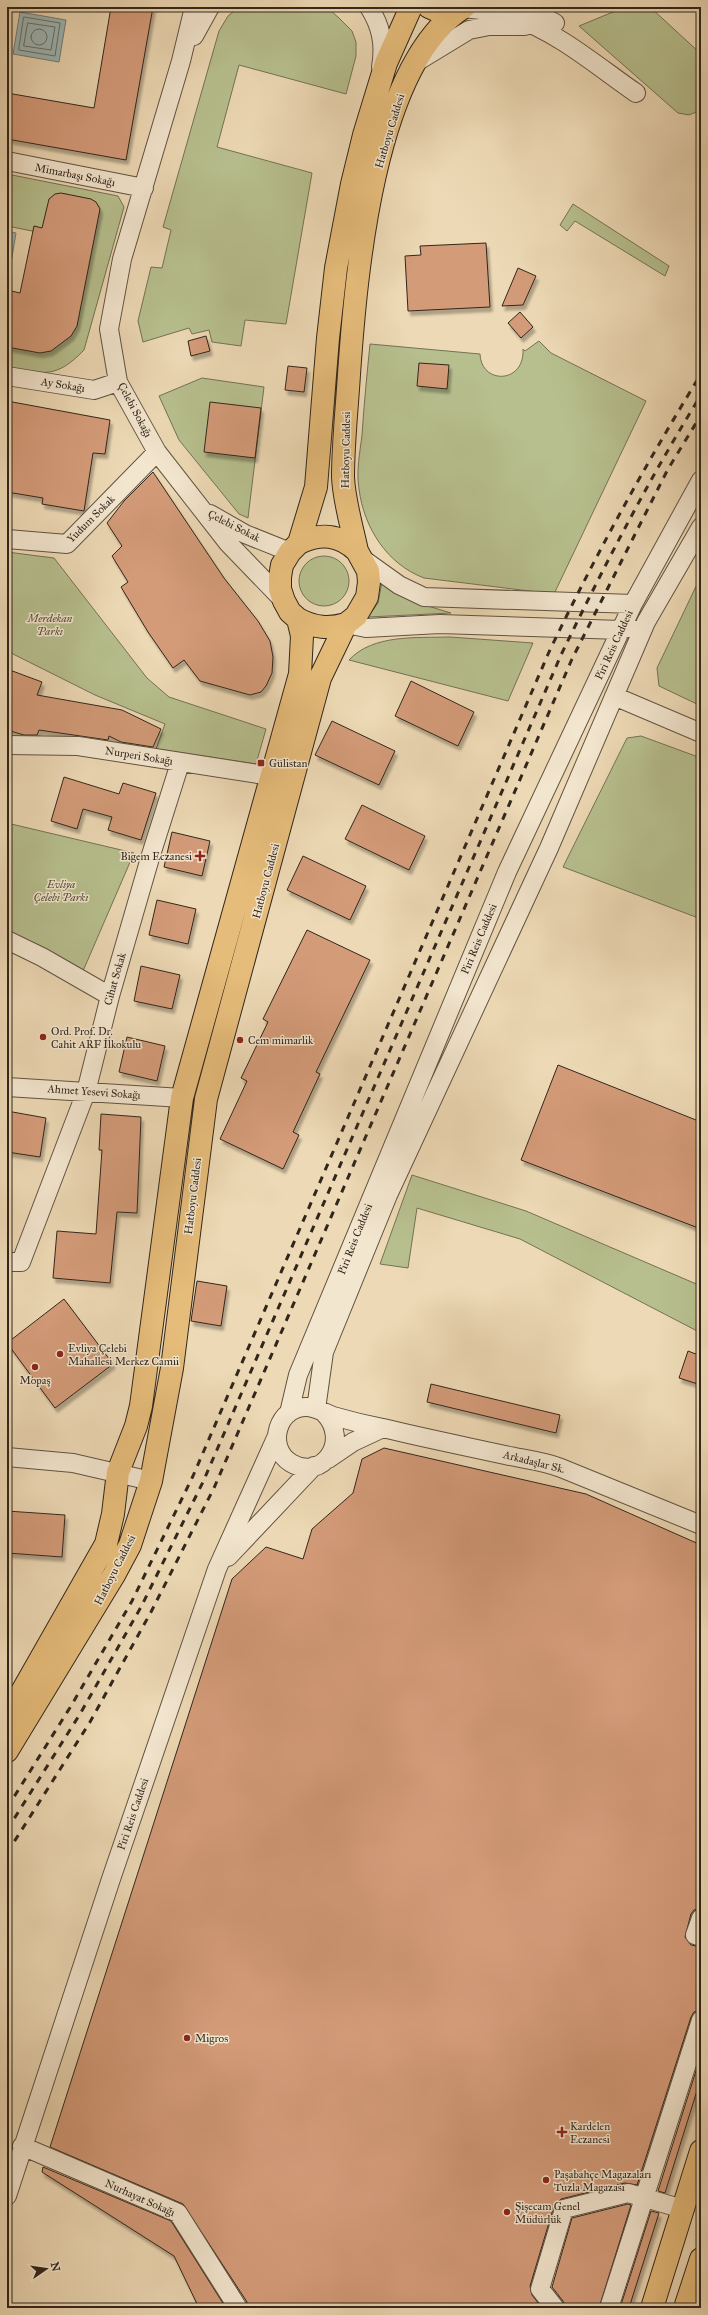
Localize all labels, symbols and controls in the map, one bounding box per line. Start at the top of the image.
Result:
street label: Hatboyu Caddesi [373,92,407,170]
street label: Mimarbaşı Sokağı [34,161,116,189]
street label: Ay Sokağı [39,375,86,395]
street label: Çelebi Sokağı [115,380,155,440]
street label: Hatboyu Caddesi [339,411,353,489]
street label: Yudum Sokak [65,492,118,545]
street label: Çelebi Sokak [206,507,263,545]
street label: Piri Reis Caddesi [592,608,636,682]
park label: Merdekan Parkı [27,612,73,638]
street label: Nurperi Sokağı [104,744,174,768]
place label: Gülistan [269,757,307,770]
marker: Gülistan [256,758,266,768]
street label: Hatboyu Caddesi [250,842,282,920]
place label: Bigem Eczanesi [121,850,192,863]
marker: Bigem Eczanesi [195,851,205,861]
park label: Evliya Çelebi Parkı [34,878,88,904]
street label: Piri Reis Caddesi [458,902,500,976]
street label: Cihat Sokak [101,950,129,1007]
place label: Ord. Prof. Dr. Cahit ARF İlkokulu [51,1025,141,1051]
marker: Ord. Prof. Dr. Cahit ARF İlkokulu [38,1032,48,1042]
place label: Cem mimarlik [248,1034,314,1047]
marker: Cem mimarlik [235,1035,245,1045]
street label: Ahmet Yesevi Sokağı [46,1082,141,1102]
street label: Hatboyu Caddesi [182,1157,204,1235]
street label: Piri Reis Caddesi [335,1202,375,1276]
place label: Evliya Çelebi Mahallesi Merkez Camii [68,1342,179,1368]
marker: Evliya Çelebi Mahallesi Merkez Camii [55,1349,65,1359]
marker: Mopaş [30,1362,40,1372]
place label: Mopaş [20,1374,51,1387]
street label: Arkadaşlar Sk. [501,1448,566,1476]
street label: Hatboyu Caddesi [92,1533,138,1607]
street label: Piri Reis Caddesi [115,1776,151,1852]
place label: Migros [195,2032,228,2045]
marker: Migros [182,2033,192,2043]
place label: Kardelen Eczanesi [570,2120,610,2146]
marker: Kardelen Eczanesi [557,2127,567,2137]
place label: Paşabahçe Magazaları Tuzla Magazası [554,2168,651,2194]
marker: Paşabahçe Magazaları Tuzla Magazası [541,2175,551,2185]
street label: Nurhayat Sokağı [103,2177,177,2219]
place label: Şişecam Genel Müdürlük [515,2200,580,2226]
marker: Şişecam Genel Müdürlük [502,2207,512,2217]
north arrow [26,2249,66,2289]
text: N [48,2261,63,2274]

